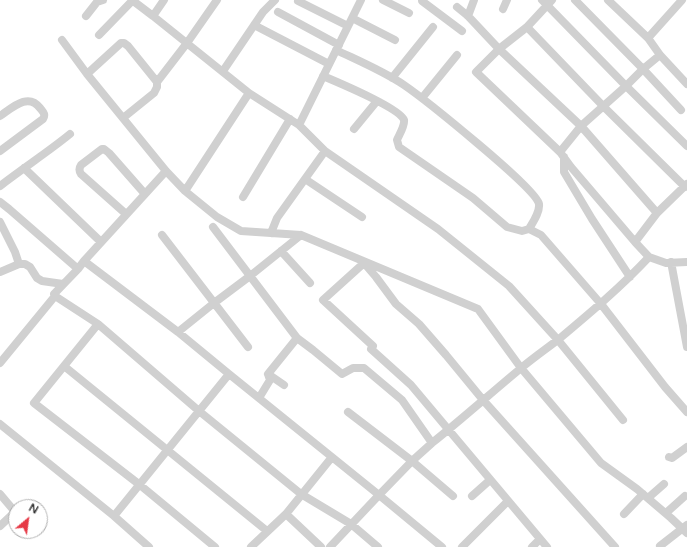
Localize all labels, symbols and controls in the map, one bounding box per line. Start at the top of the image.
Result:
north arrow [8,499,48,539]
text: N [27,501,41,517]

